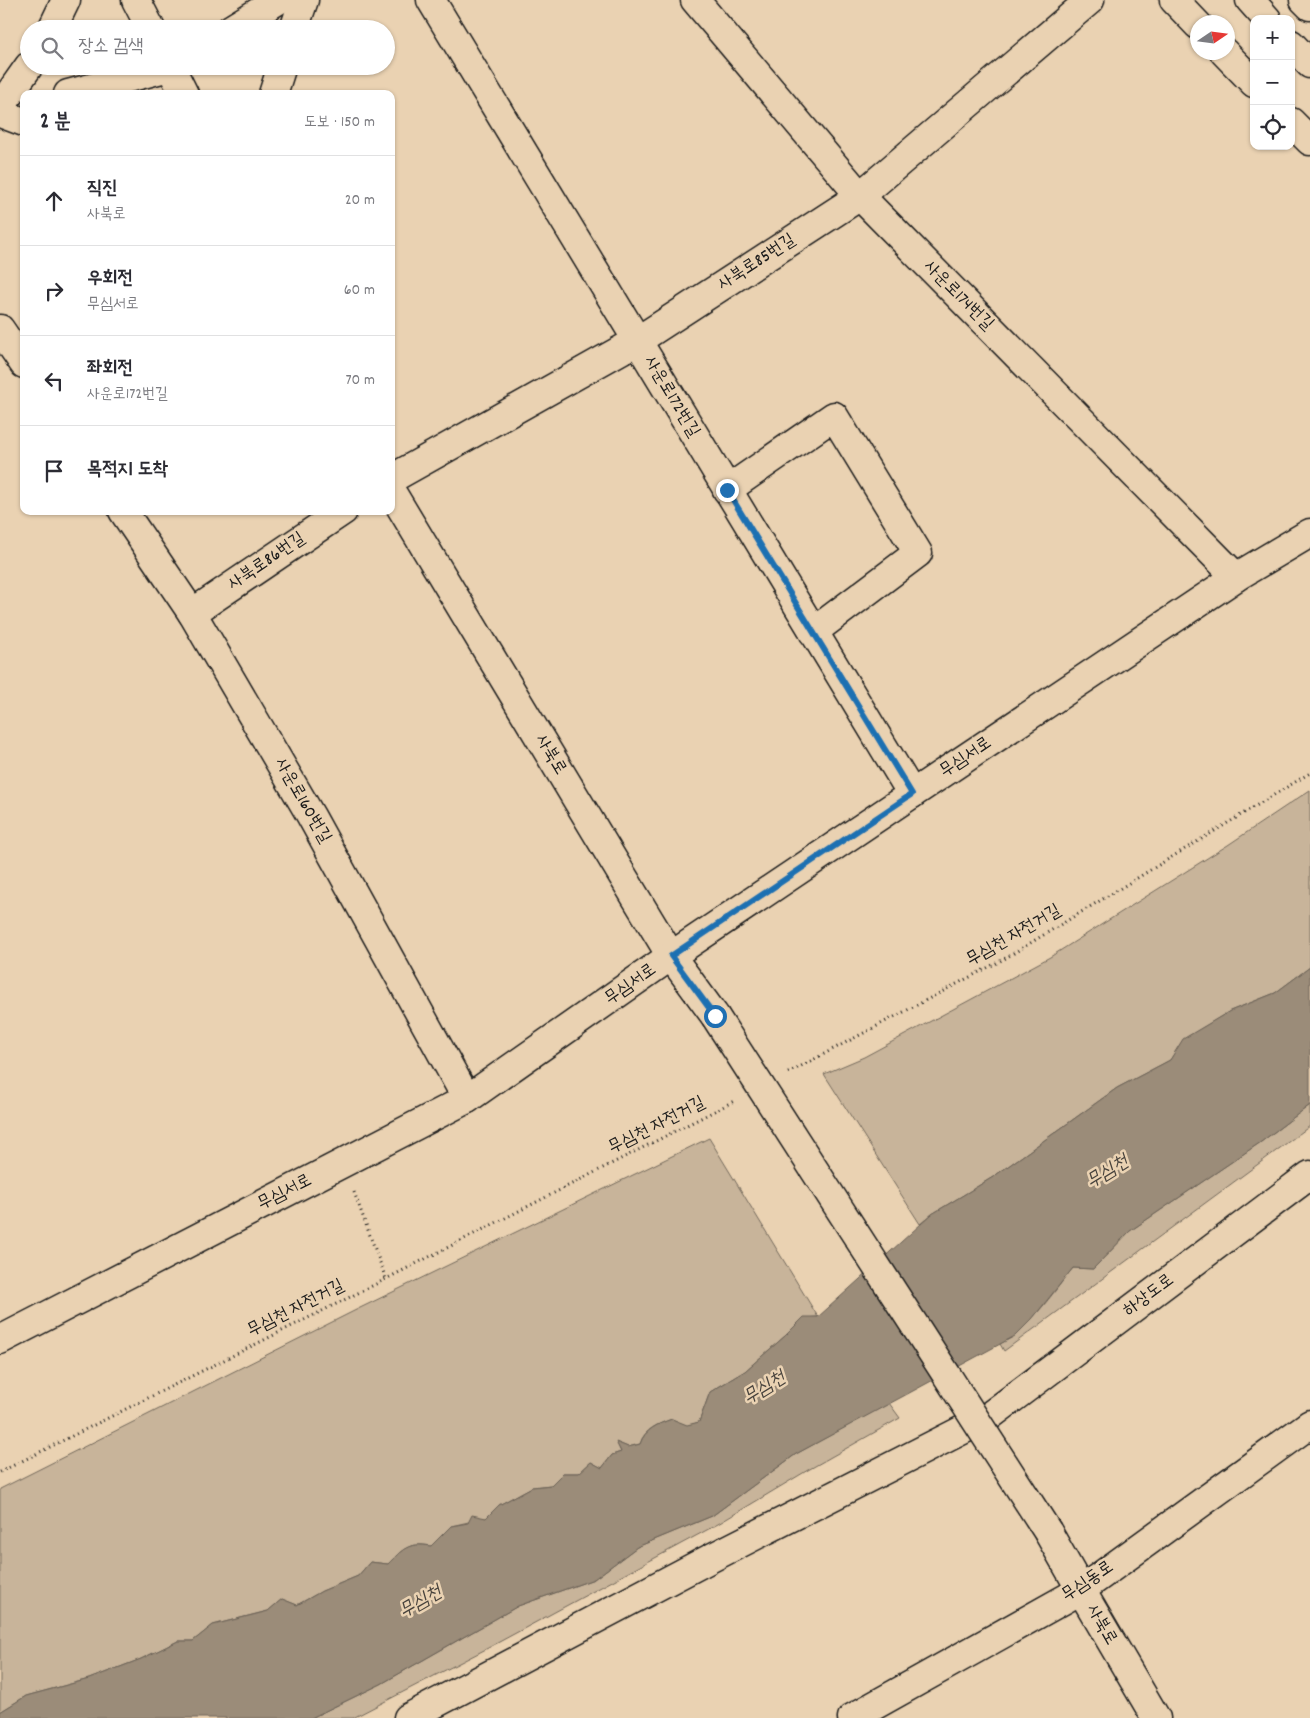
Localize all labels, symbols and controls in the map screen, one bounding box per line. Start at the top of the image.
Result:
north arrow [1190,15,1235,60]
map controls [1250,15,1295,150]
button: + [1250,15,1295,60]
search box [20,20,395,75]
icon: search [38,34,66,62]
text: 장소 검색 [78,34,144,61]
button: − [1250,60,1295,105]
button: locate [1250,105,1295,150]
text: 2 분 [40,108,71,138]
text: 도보 · 150 m [304,111,375,134]
text: 직진 [87,176,118,203]
icon: ahead [40,187,68,215]
text: 20 m [345,189,375,212]
text: 사북로 [87,203,126,226]
street label: 사북로85번길 [713,228,801,297]
street label: 사운로174번길 [917,255,999,337]
text: 우회전 [87,266,133,293]
icon: right [40,277,68,305]
text: 60 m [344,279,375,302]
text: 무심서로 [87,293,139,316]
street label: 사운로172번길 [637,352,705,443]
text: 좌회전 [87,356,133,383]
icon: left [40,367,68,395]
text: 70 m [345,369,375,392]
text: 사운로172번길 [87,383,168,406]
icon: arrive [40,457,68,485]
text: 목적지 도착 [87,457,168,484]
route end [716,479,739,502]
street label: 사북로86번길 [223,527,311,597]
street label: 사북로 [528,730,572,780]
street label: 무심서로 [935,731,997,785]
street label: 사운로160번길 [267,754,337,849]
street label: 무심천 자전거길 [962,899,1066,973]
street label: 무심서로 [600,958,662,1012]
route start [704,1005,727,1028]
street label: 무심천 자전거길 [604,1091,710,1161]
water label: 무심천 [1081,1148,1136,1197]
street label: 무심서로 [254,1169,316,1217]
street label: 하상도로 [1118,1269,1180,1323]
street label: 무심천 자전거길 [243,1274,349,1344]
water label: 무심천 [738,1364,793,1413]
street label: 무심동로 [1057,1555,1119,1609]
water label: 무심천 [394,1579,449,1626]
street label: 사북로 [1079,1600,1123,1650]

